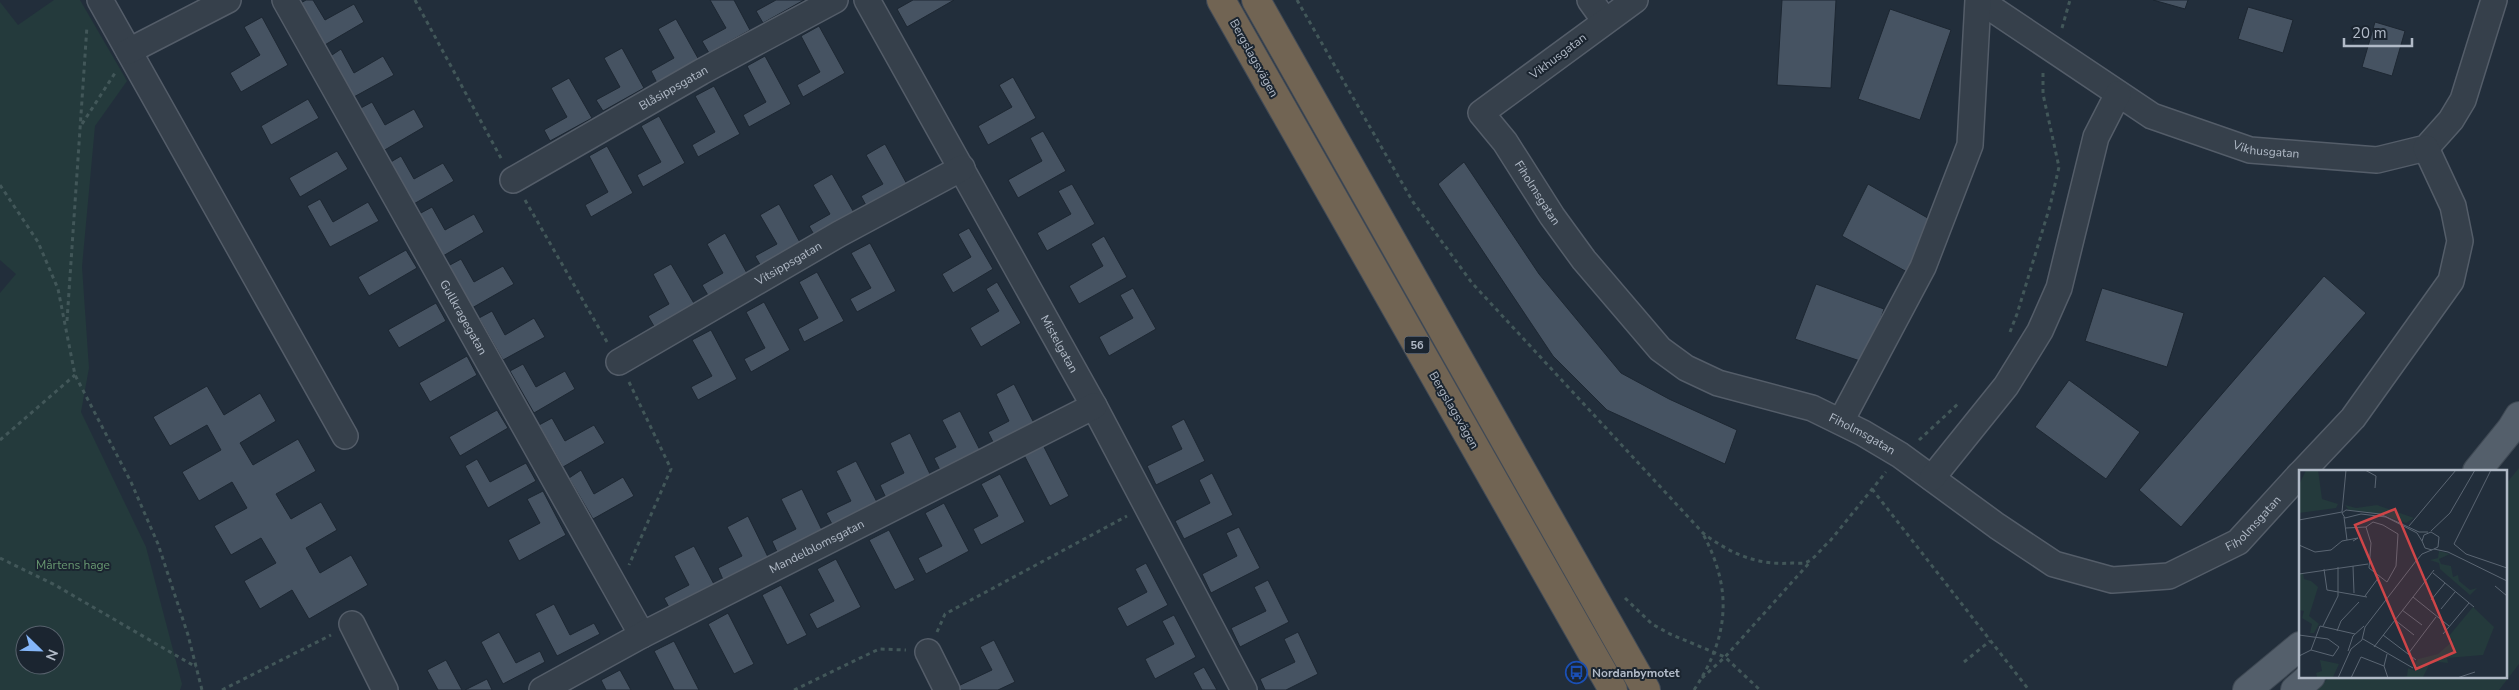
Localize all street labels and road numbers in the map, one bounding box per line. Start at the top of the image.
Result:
street label: Bergslagsvägen [1226,16,1282,100]
street label: Vikhusgatan [1526,29,1590,83]
street label: Blåsippsgatan [636,62,711,114]
street label: Vikhusgatan [2230,136,2300,162]
street label: Fiholmsgatan [1511,158,1564,228]
street label: Vitsippsgatan [751,238,825,290]
street label: Gullkragegatan [436,277,491,358]
street label: Mistelgatan [1037,312,1082,376]
road number: 56 [1404,336,1430,354]
street label: Bergslagsvägen [1425,368,1483,452]
street label: Fiholmsgatan [1826,410,1898,458]
street label: Fiholmsgatan [2223,492,2285,555]
street label: Mandelblomsgatan [767,516,867,577]

